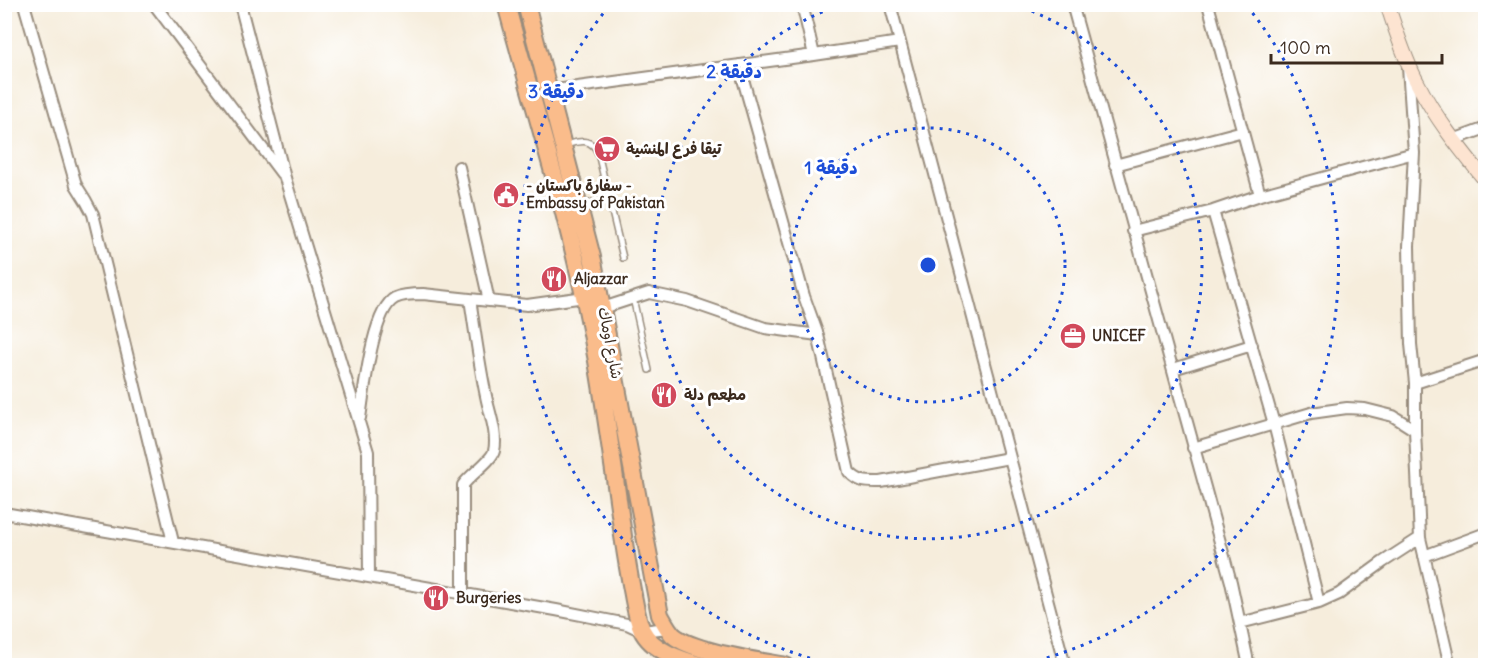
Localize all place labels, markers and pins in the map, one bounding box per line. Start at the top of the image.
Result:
supermarket icon: تيقا فرع المنشية [592,134,622,164]
place label: تيقا فرع المنشية [626,139,722,159]
place label: - سفارة باكستان - Embassy of Pakistan [526,176,665,213]
public building icon: - سفارة باكستان - Embassy of Pakistan [491,180,521,210]
centre of rings [918,255,938,275]
restaurant icon: Aljazzar [539,264,569,294]
place label: Aljazzar [574,269,629,288]
office icon: UNICEF [1058,321,1088,351]
place label: UNICEF [1092,326,1146,345]
restaurant icon: مطعم دلة [649,380,679,410]
place label: مطعم دلة [684,385,746,406]
restaurant icon: Burgeries [421,583,451,613]
place label: Burgeries [456,588,522,608]

